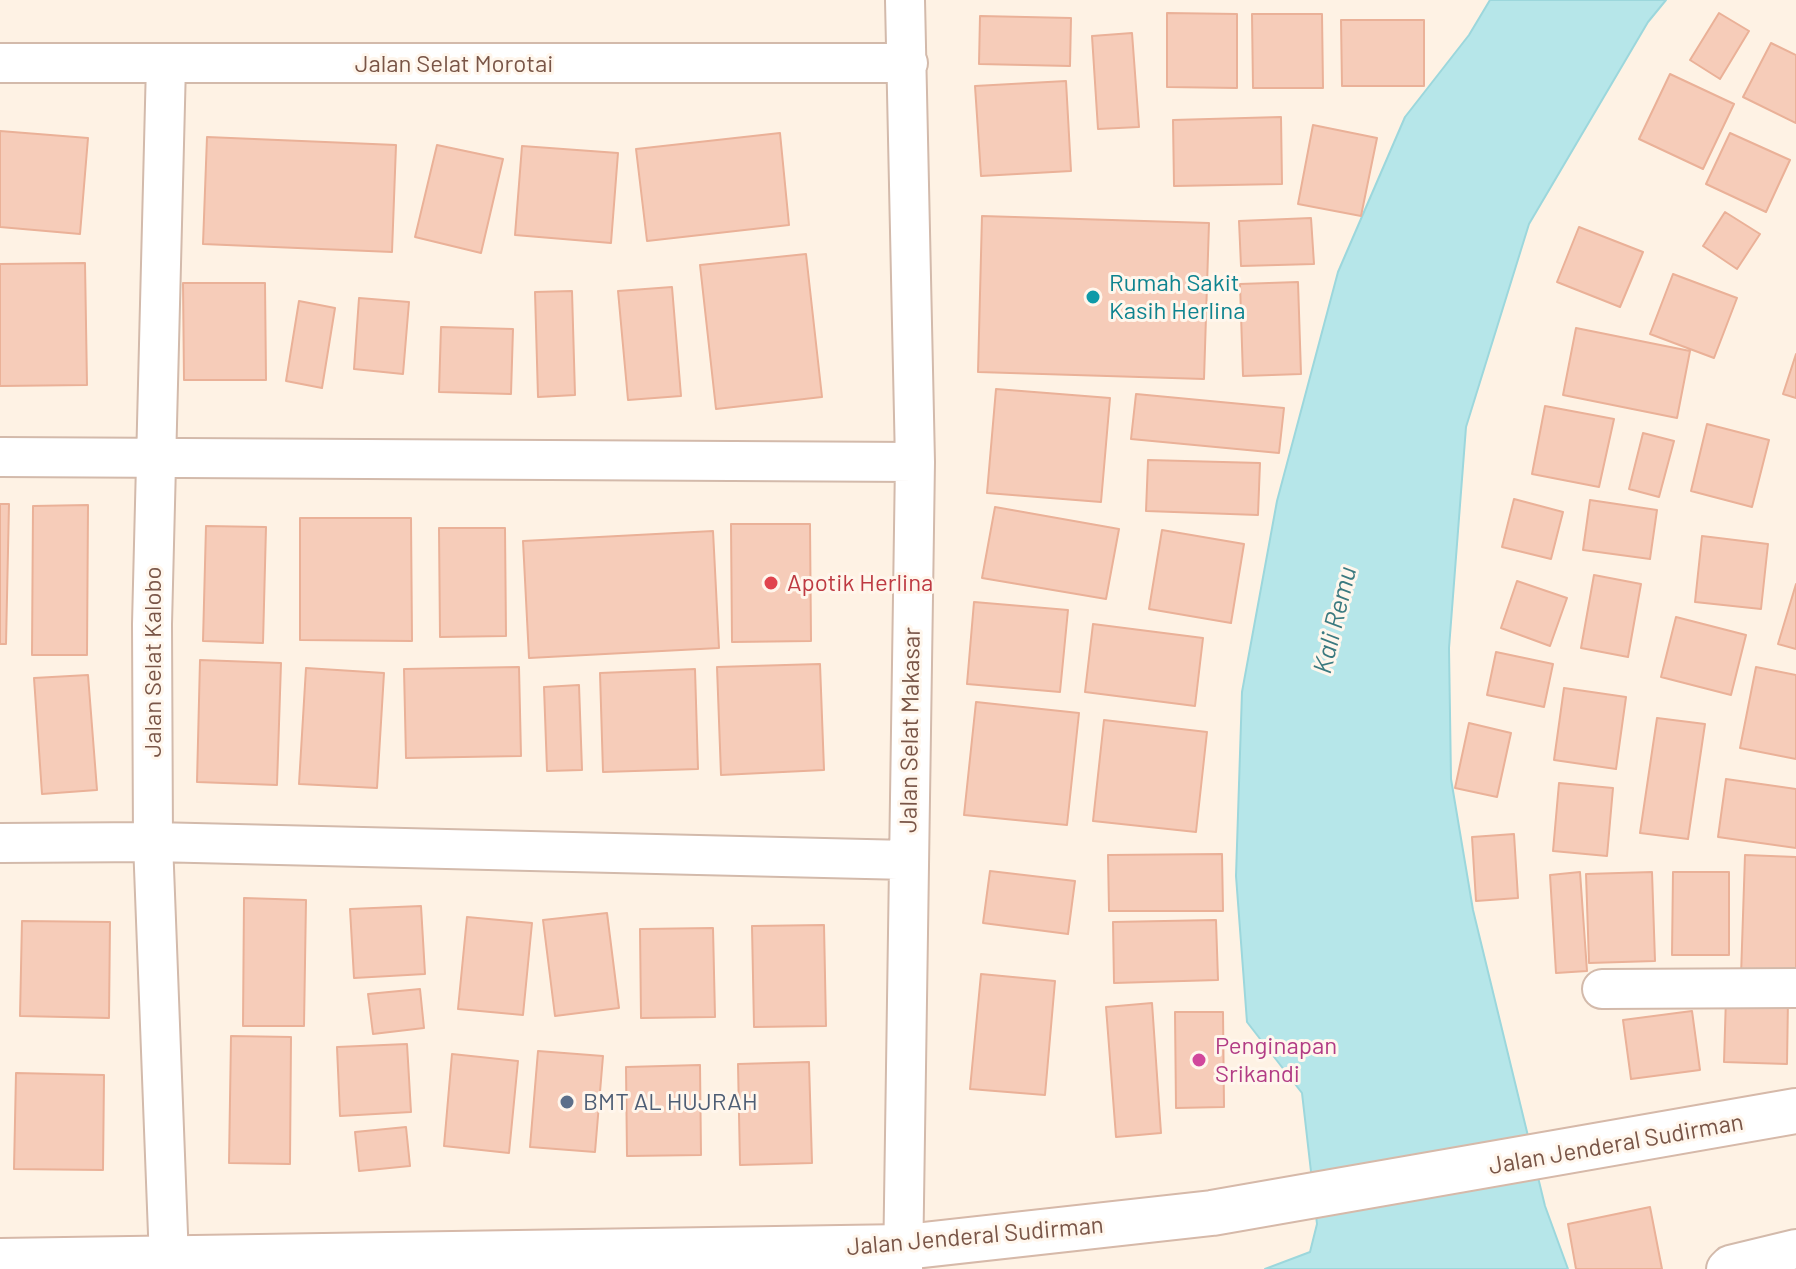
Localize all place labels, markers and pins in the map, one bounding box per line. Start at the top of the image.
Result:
place label: Rumah Sakit Kasih Herlina [1109,269,1245,325]
marker: Rumah Sakit Kasih Herlina [1084,288,1102,306]
place label: Apotik Herlina [787,569,933,597]
marker: Apotik Herlina [762,574,780,592]
place label: Penginapan Srikandi [1215,1032,1337,1088]
marker: Penginapan Srikandi [1190,1051,1208,1069]
place label: BMT AL HUJRAH [583,1088,758,1116]
marker: BMT AL HUJRAH [558,1093,576,1111]

